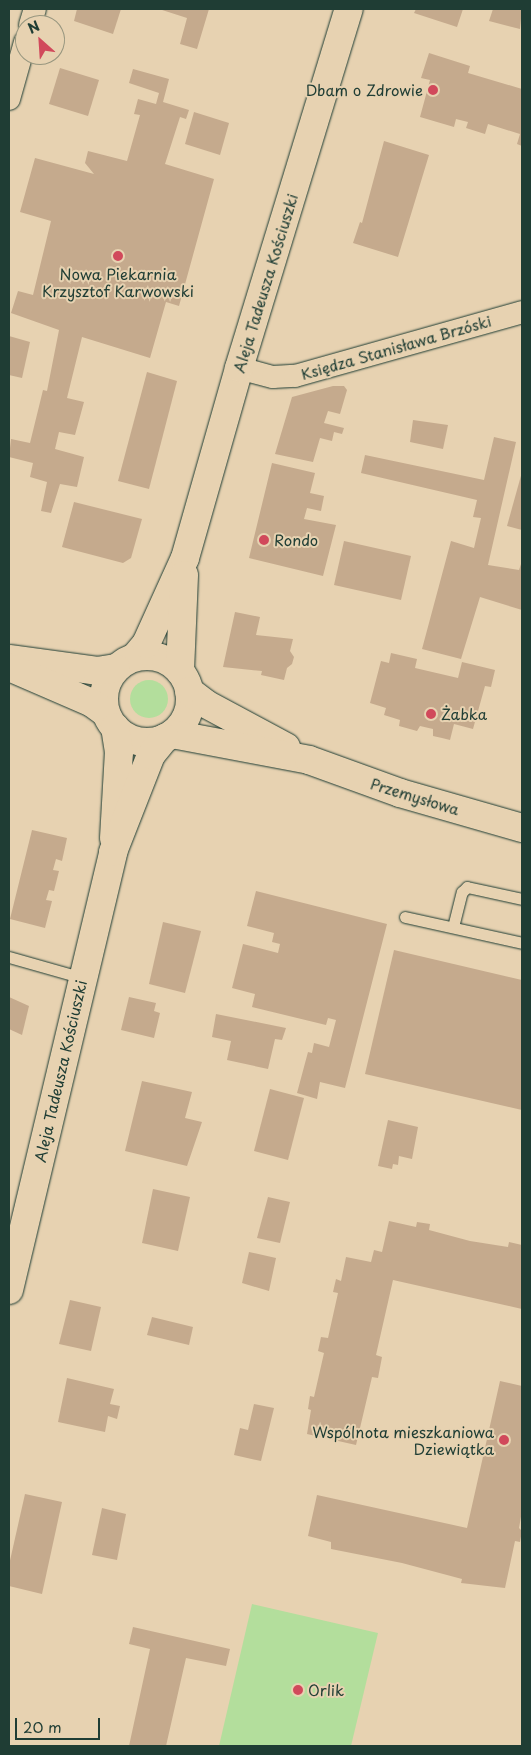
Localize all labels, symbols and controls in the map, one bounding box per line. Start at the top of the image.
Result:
north arrow [15,15,65,65]
text: N [24,15,43,39]
place label: Dbam o Zdrowie [304,81,423,99]
marker: Dbam o Zdrowie [427,84,439,96]
street label: Aleja Tadeusza Kościuszki [229,191,301,375]
marker: Nowa Piekarnia Krzysztof Karwowski [112,250,124,262]
place label: Nowa Piekarnia Krzysztof Karwowski [42,264,194,299]
street label: Księdza Stanisława Brzóski [298,311,494,383]
place label: Rondo [274,531,318,549]
marker: Rondo [258,534,270,546]
place label: Żabka [441,705,487,723]
marker: Żabka [425,708,437,720]
street label: Przemysłowa [369,774,461,818]
street label: Aleja Tadeusza Kościuszki [30,978,90,1164]
place label: Wspólnota mieszkaniowa Dziewiątka [311,1422,494,1457]
marker: Wspólnota mieszkaniowa Dziewiątka [498,1434,510,1446]
place label: Orlik [308,1681,344,1699]
marker: Orlik [292,1684,304,1696]
scale bar [18,1708,102,1740]
text: 20 m [23,1715,62,1738]

